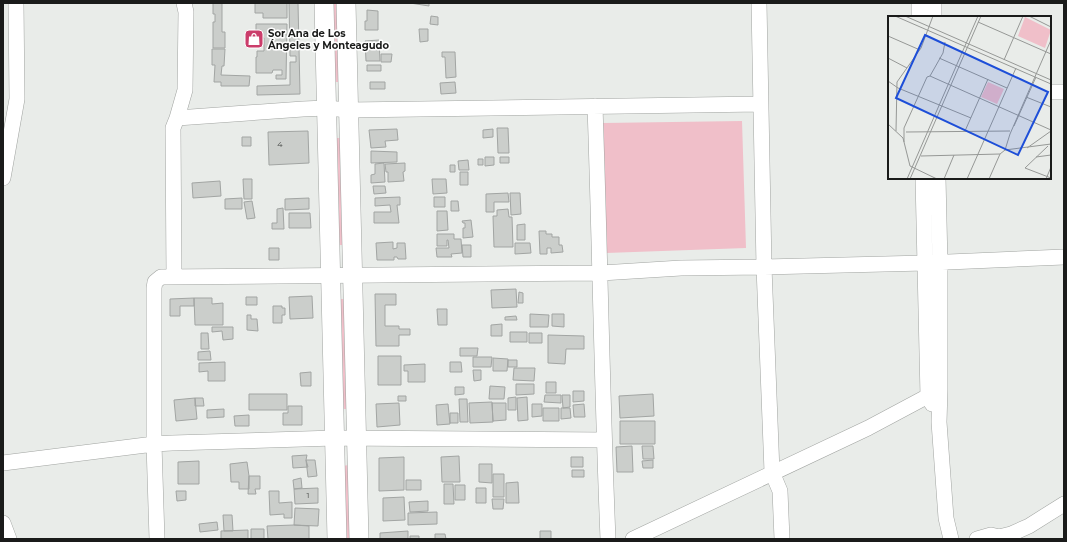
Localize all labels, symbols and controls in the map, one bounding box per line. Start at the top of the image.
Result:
inset map [888,16,1051,179]
place label: Sor Ana de Los Ángeles y Monteagudo [267,27,390,52]
shop icon: Sor Ana de Los Ángeles y Monteagudo [243,28,265,50]
house number: 4 [277,139,283,149]
house number: 1 [307,490,309,500]

